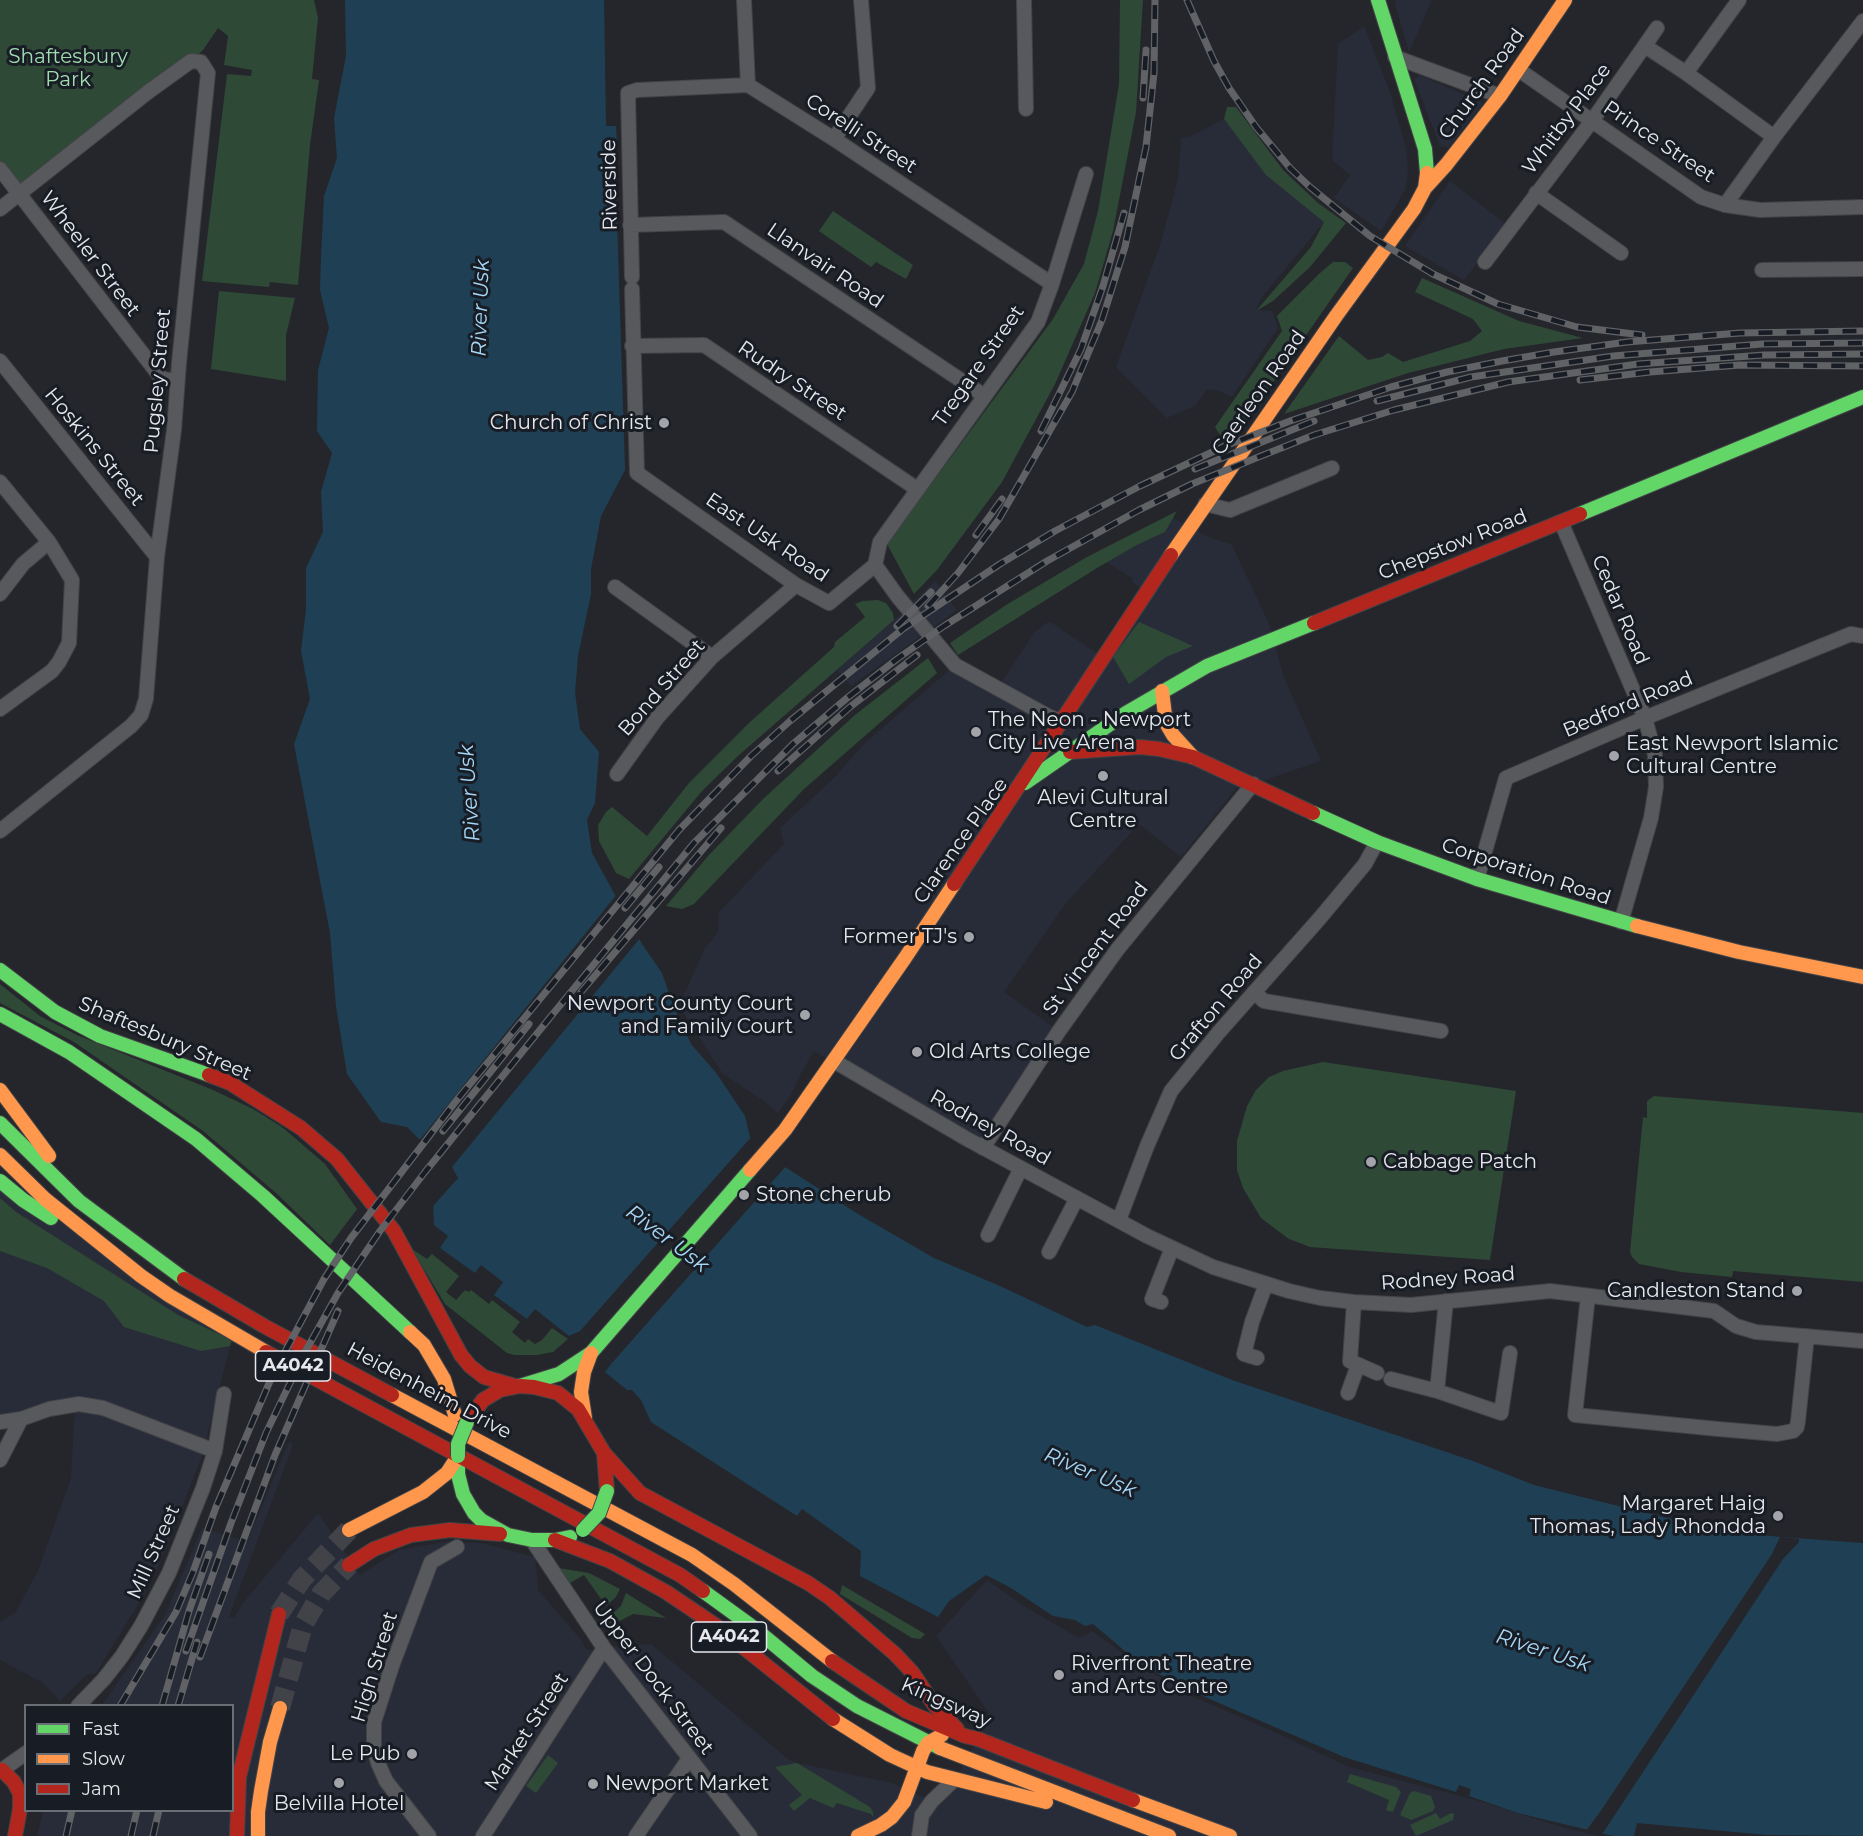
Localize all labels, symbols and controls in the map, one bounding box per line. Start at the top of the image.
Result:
street label: Church Road [1434,24,1530,144]
park label: Shaftesbury Park [8,45,128,92]
street label: Whitby Place [1517,59,1617,179]
street label: Corelli Street [801,89,921,179]
street label: Prince Street [1599,96,1719,188]
street label: Riverside [597,139,623,231]
street label: Wheeler Street [35,187,145,321]
street label: Llanvair Road [762,218,888,314]
water label: River Usk [467,259,495,357]
street label: Tregare Street [928,301,1030,431]
street label: Pugsley Street [140,308,176,454]
street label: Caerleon Road [1207,326,1311,460]
street label: Rudry Street [733,336,851,426]
street label: Hoskins Street [39,383,149,511]
place label: Church of Christ [490,411,652,435]
marker: Church of Christ [657,416,671,430]
street label: East Usk Road [701,488,833,588]
street label: Chepstow Road [1375,504,1531,586]
street label: Cedar Road [1586,552,1654,668]
street label: Bond Street [613,635,711,741]
street label: Bedford Road [1559,667,1697,743]
place label: The Neon - Newport City Live Arena [988,708,1191,755]
marker: The Neon - Newport City Live Arena [969,725,983,739]
place label: East Newport Islamic Cultural Centre [1626,732,1838,779]
water label: River Usk [454,744,486,842]
marker: East Newport Islamic Cultural Centre [1607,749,1621,763]
marker: Alevi Cultural Centre [1096,769,1110,783]
street label: Clarence Place [909,774,1013,908]
place label: Alevi Cultural Centre [1037,786,1169,833]
street label: Corporation Road [1438,833,1614,911]
street label: St Vincent Road [1038,878,1154,1020]
place label: Former TJ's [843,925,957,949]
marker: Former TJ's [962,930,976,944]
street label: Grafton Road [1164,950,1268,1066]
street label: Shaftesbury Street [75,992,255,1086]
place label: Newport County Court and Family Court [567,992,793,1039]
marker: Newport County Court and Family Court [798,1008,812,1022]
place label: Old Arts College [929,1040,1091,1064]
marker: Old Arts College [910,1045,924,1059]
street label: Rodney Road [925,1085,1055,1171]
place label: Cabbage Patch [1383,1150,1537,1174]
marker: Cabbage Patch [1364,1155,1378,1169]
place label: Stone cherub [756,1183,891,1207]
marker: Stone cherub [737,1188,751,1202]
water label: River Usk [621,1200,713,1278]
street label: Rodney Road [1380,1262,1516,1296]
place label: Candleston Stand [1607,1279,1785,1303]
marker: Candleston Stand [1790,1284,1804,1298]
street label: Heidenheim Drive [343,1338,515,1444]
road number: A4042 [256,1351,330,1381]
water label: River Usk [1040,1442,1140,1504]
place label: Margaret Haig Thomas, Lady Rhondda [1530,1492,1766,1539]
street label: Mill Street [123,1501,185,1603]
marker: Margaret Haig Thomas, Lady Rhondda [1771,1509,1785,1523]
street label: Upper Dock Street [587,1596,719,1760]
street label: High Street [347,1609,403,1725]
road number: A4042 [692,1622,766,1652]
water label: River Usk [1493,1624,1593,1678]
place label: Riverfront Theatre and Arts Centre [1071,1652,1252,1699]
street label: Market Street [480,1668,574,1796]
marker: Riverfront Theatre and Arts Centre [1052,1668,1066,1682]
street label: Kingsway [897,1673,995,1733]
legend [24,1704,234,1812]
text: Fast [82,1718,120,1740]
place label: Le Pub [330,1742,400,1766]
marker: Le Pub [405,1747,419,1761]
text: Slow [82,1748,125,1770]
place label: Newport Market [605,1772,769,1796]
marker: Belvilla Hotel [332,1776,346,1790]
marker: Newport Market [586,1777,600,1791]
text: Jam [82,1778,121,1800]
place label: Belvilla Hotel [274,1792,404,1816]

